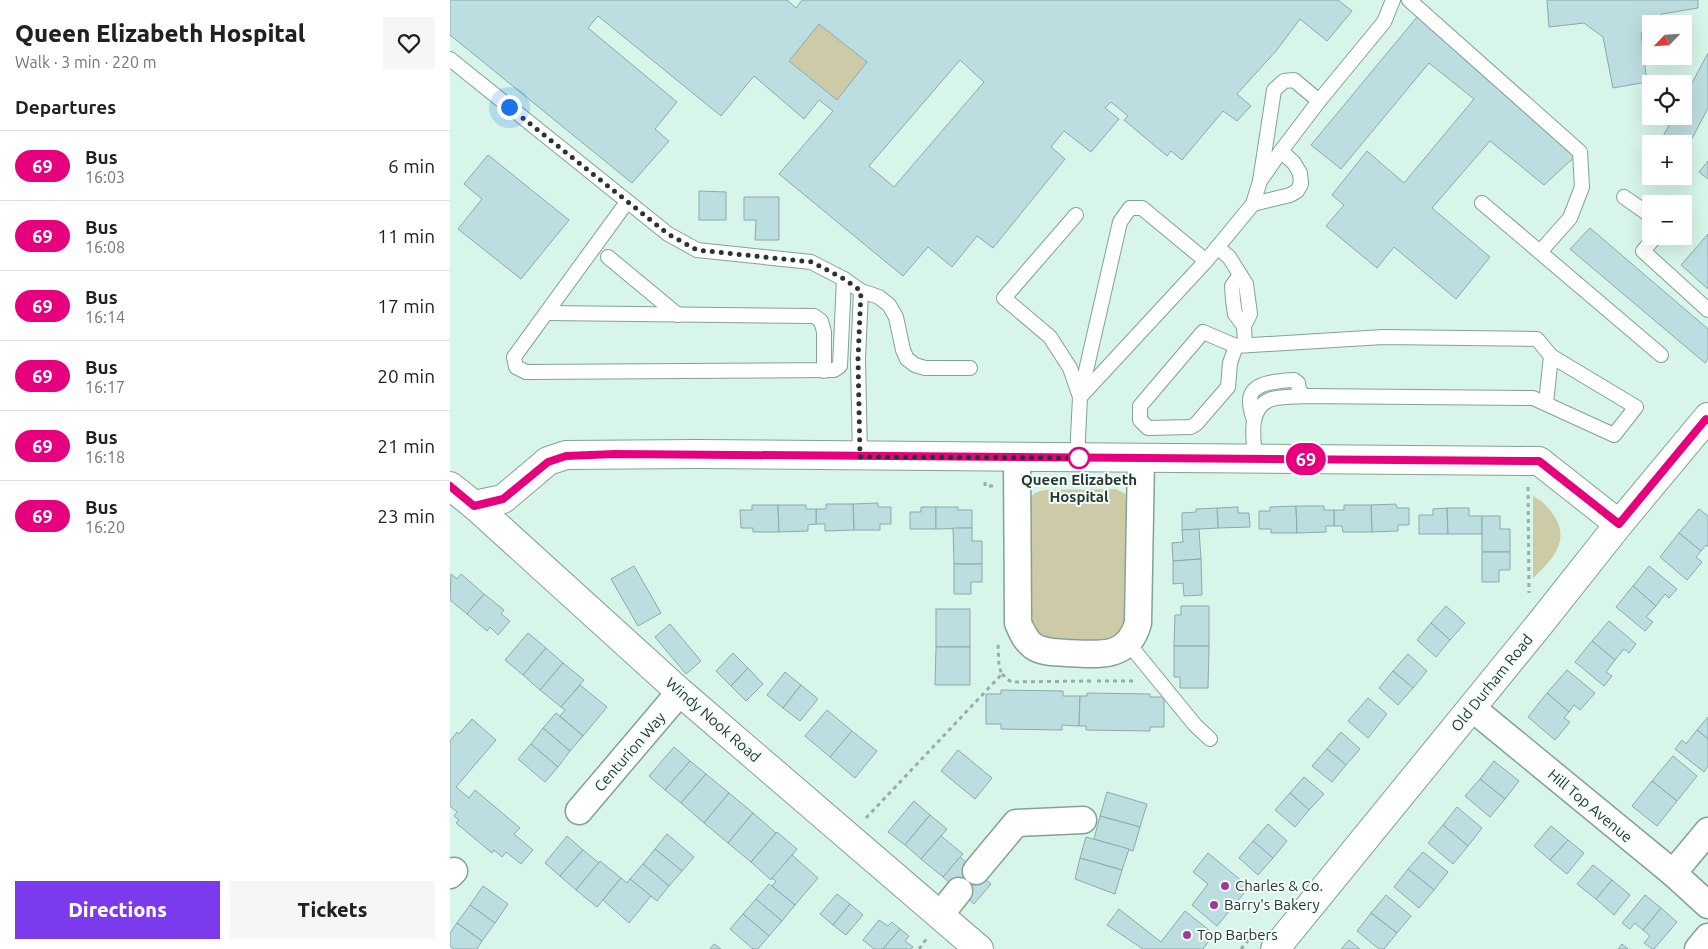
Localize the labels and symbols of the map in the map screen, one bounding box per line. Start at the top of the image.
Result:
north arrow [1642,15,1692,65]
your location [497,95,522,120]
line badge: 69 [1284,443,1328,475]
marker: Queen Elizabeth Hospital [1068,447,1090,469]
place label: Queen Elizabeth Hospital [1021,471,1137,505]
street label: Old Durham Road [1447,631,1536,735]
street label: Windy Nook Road [663,674,764,765]
street label: Centurion Way [591,709,669,795]
street label: Hill Top Avenue [1545,766,1636,846]
place label: Charles & Co. [1235,877,1323,894]
marker: Charles & Co. [1219,880,1231,892]
place label: Barry's Bakery [1224,896,1320,913]
marker: Barry's Bakery [1208,899,1220,911]
place label: Top Barbers [1197,926,1278,943]
marker: Top Barbers [1181,929,1193,941]

